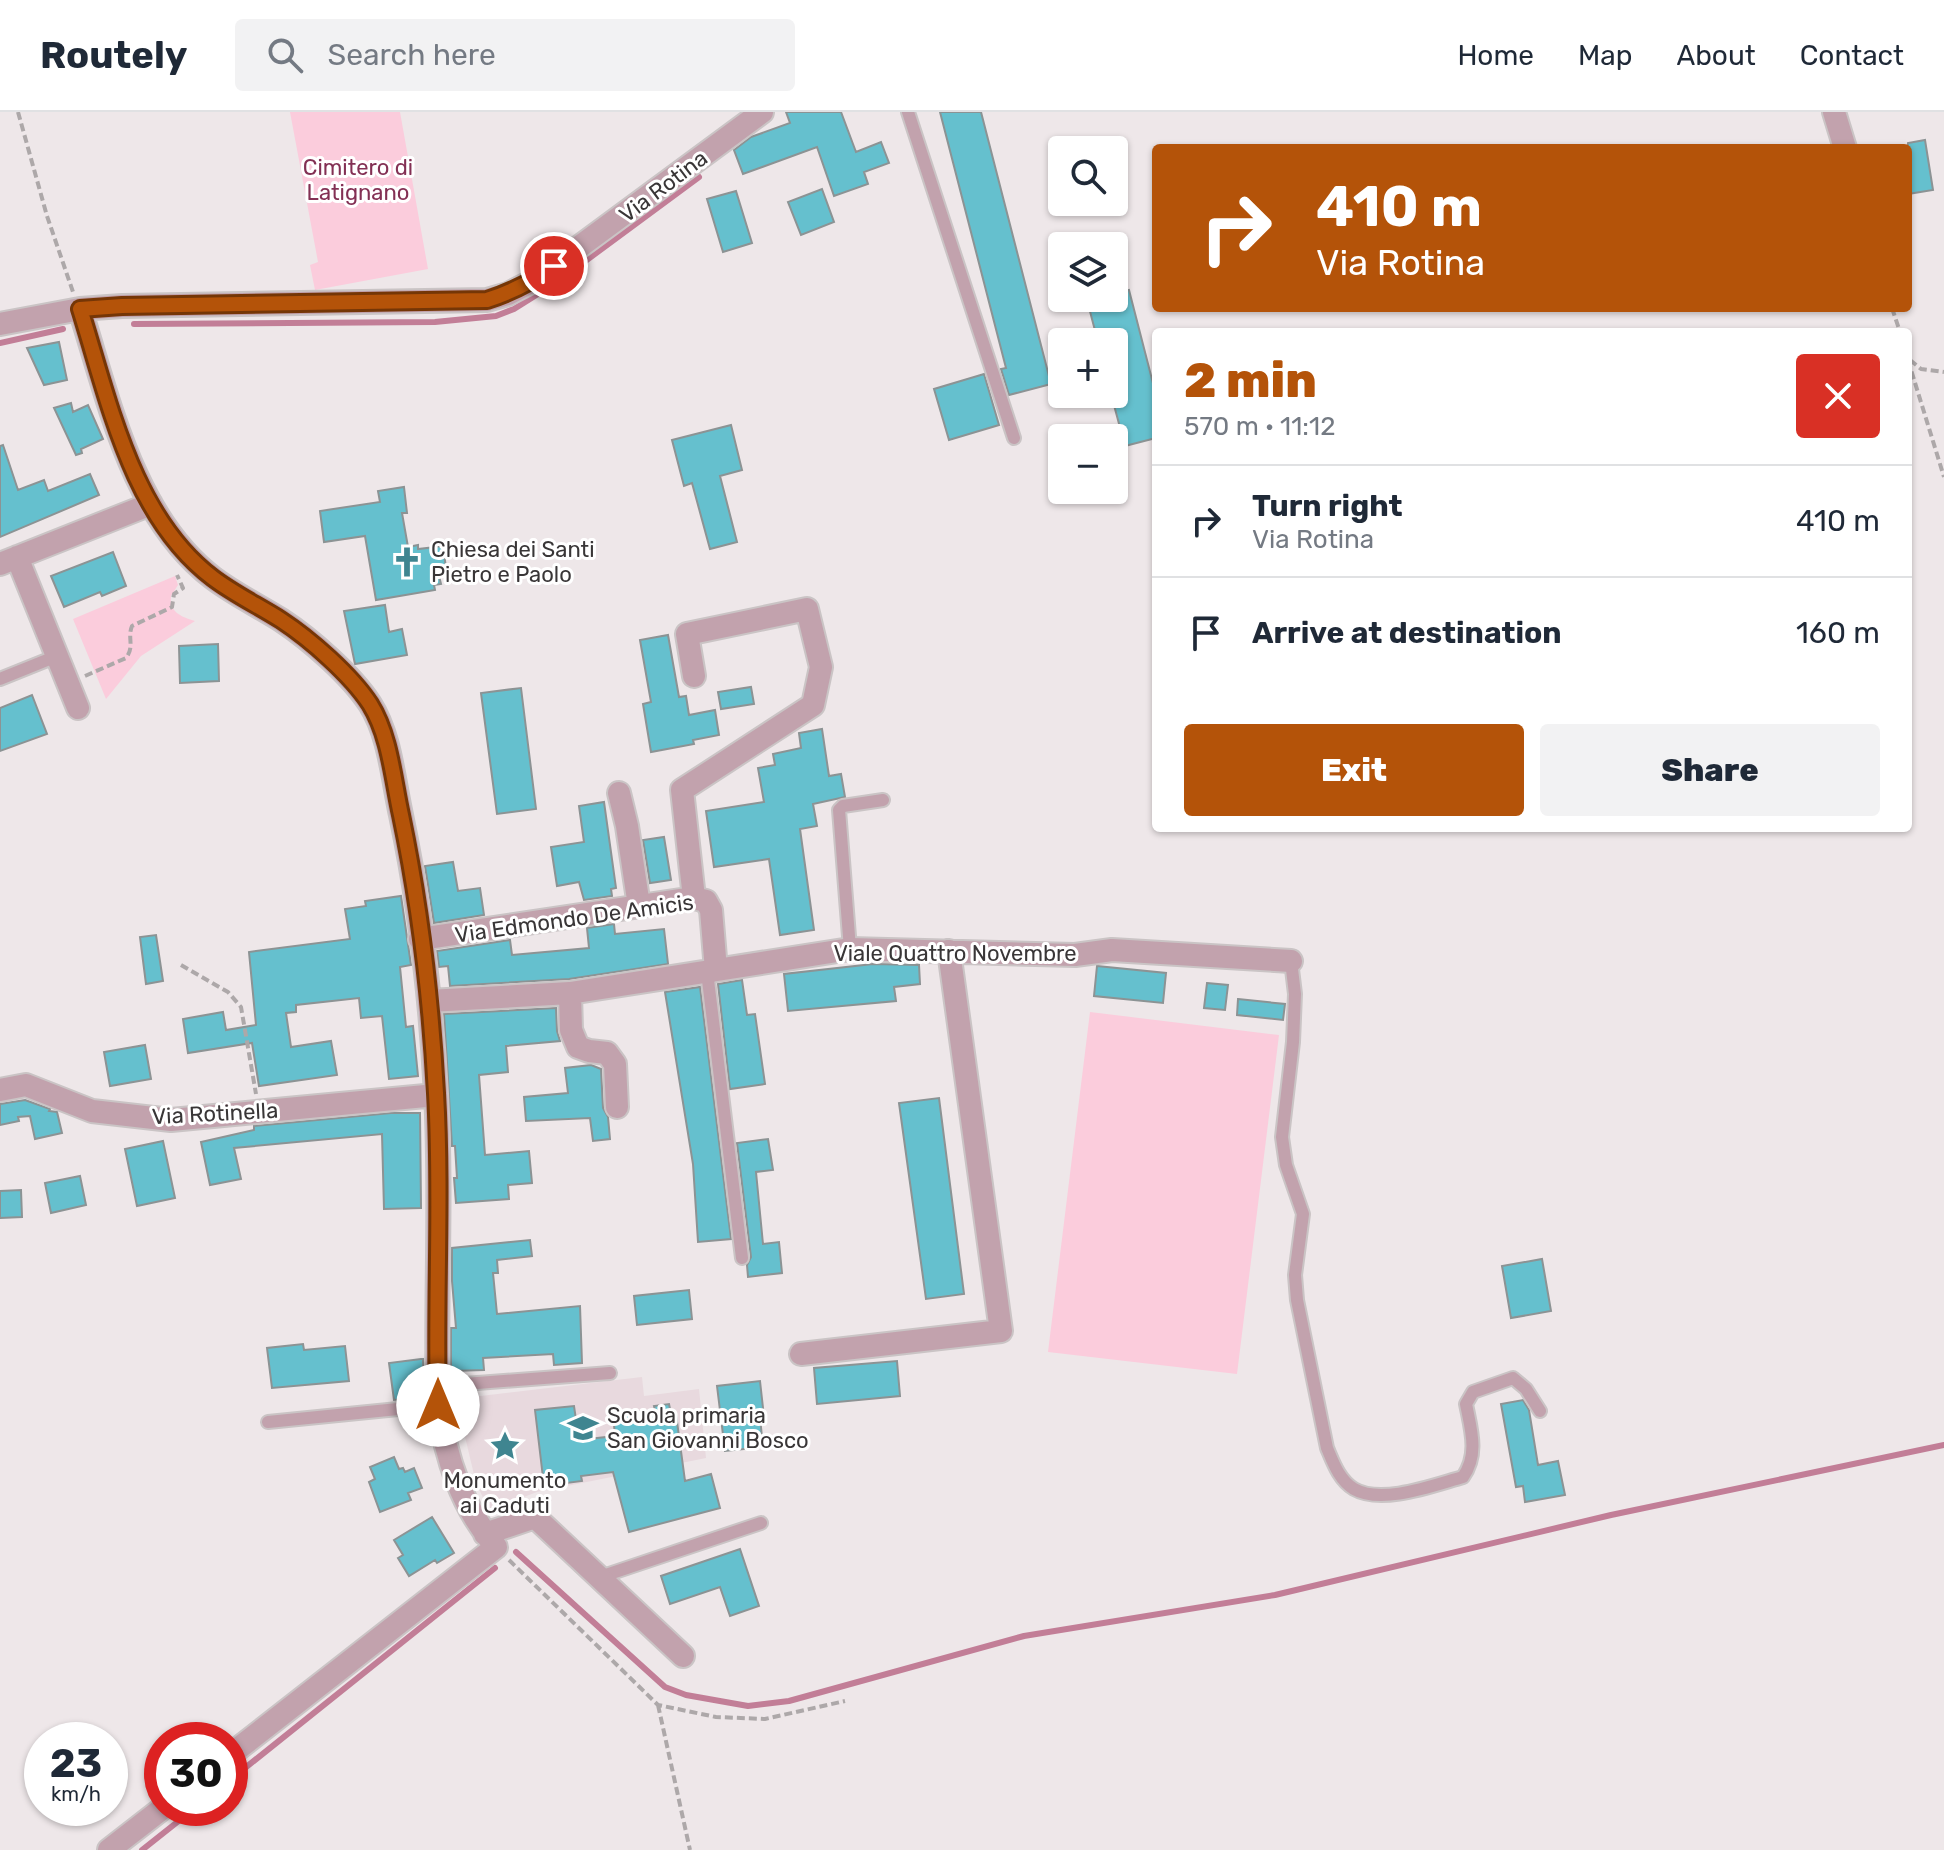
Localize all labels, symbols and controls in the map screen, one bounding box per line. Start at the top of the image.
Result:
search box [235,19,795,91]
text: Routely [40,32,187,78]
icon: search [263,33,307,77]
text: Search here [327,37,496,73]
text: Home [1457,39,1534,72]
text: Map [1578,39,1632,72]
text: About [1676,39,1756,72]
text: Contact [1800,39,1904,72]
map controls [1048,136,1128,504]
button: search [1048,136,1128,216]
street label: Via Rotina [614,145,713,228]
park label: Cimitero di Latignano [303,154,413,206]
text: 410 m [1316,174,1482,240]
icon: right [1184,176,1288,280]
pin [520,232,588,300]
button: layers [1048,232,1128,312]
text: Via Rotina [1316,241,1485,284]
icon: arrive [532,244,576,288]
button: + [1048,328,1128,408]
text: 2 min [1184,352,1317,409]
button: close [1796,354,1880,438]
text: 570 m · 11:12 [1184,411,1335,442]
button: − [1048,424,1128,504]
text: Turn right [1252,488,1403,524]
icon: right [1184,499,1228,543]
text: 410 m [1796,503,1880,539]
text: Via Rotina [1252,524,1374,555]
place label: Chiesa dei Santi Pietro e Paolo [431,536,595,588]
church icon: Chiesa dei Santi Pietro e Paolo [390,545,424,579]
icon: arrive [1184,611,1228,655]
text: Arrive at destination [1252,615,1562,651]
text: 160 m [1796,615,1880,651]
button: Exit [1184,724,1524,816]
button: Share [1540,724,1880,816]
street label: Via Edmondo De Amicis [453,888,695,949]
street label: Viale Quattro Novembre [833,940,1077,967]
street label: Via Rotinella [151,1097,279,1130]
position arrow [396,1363,480,1447]
place label: Scuola primaria San Giovanni Bosco [607,1402,809,1454]
school or university icon: Scuola primaria San Giovanni Bosco [566,1411,600,1445]
place icon: Monumento ai Caduti [488,1429,522,1463]
place label: Monumento ai Caduti [444,1467,566,1519]
speed limit sign: 30 [144,1722,248,1826]
text: 23 [50,1740,102,1787]
text: km/h [51,1782,101,1806]

